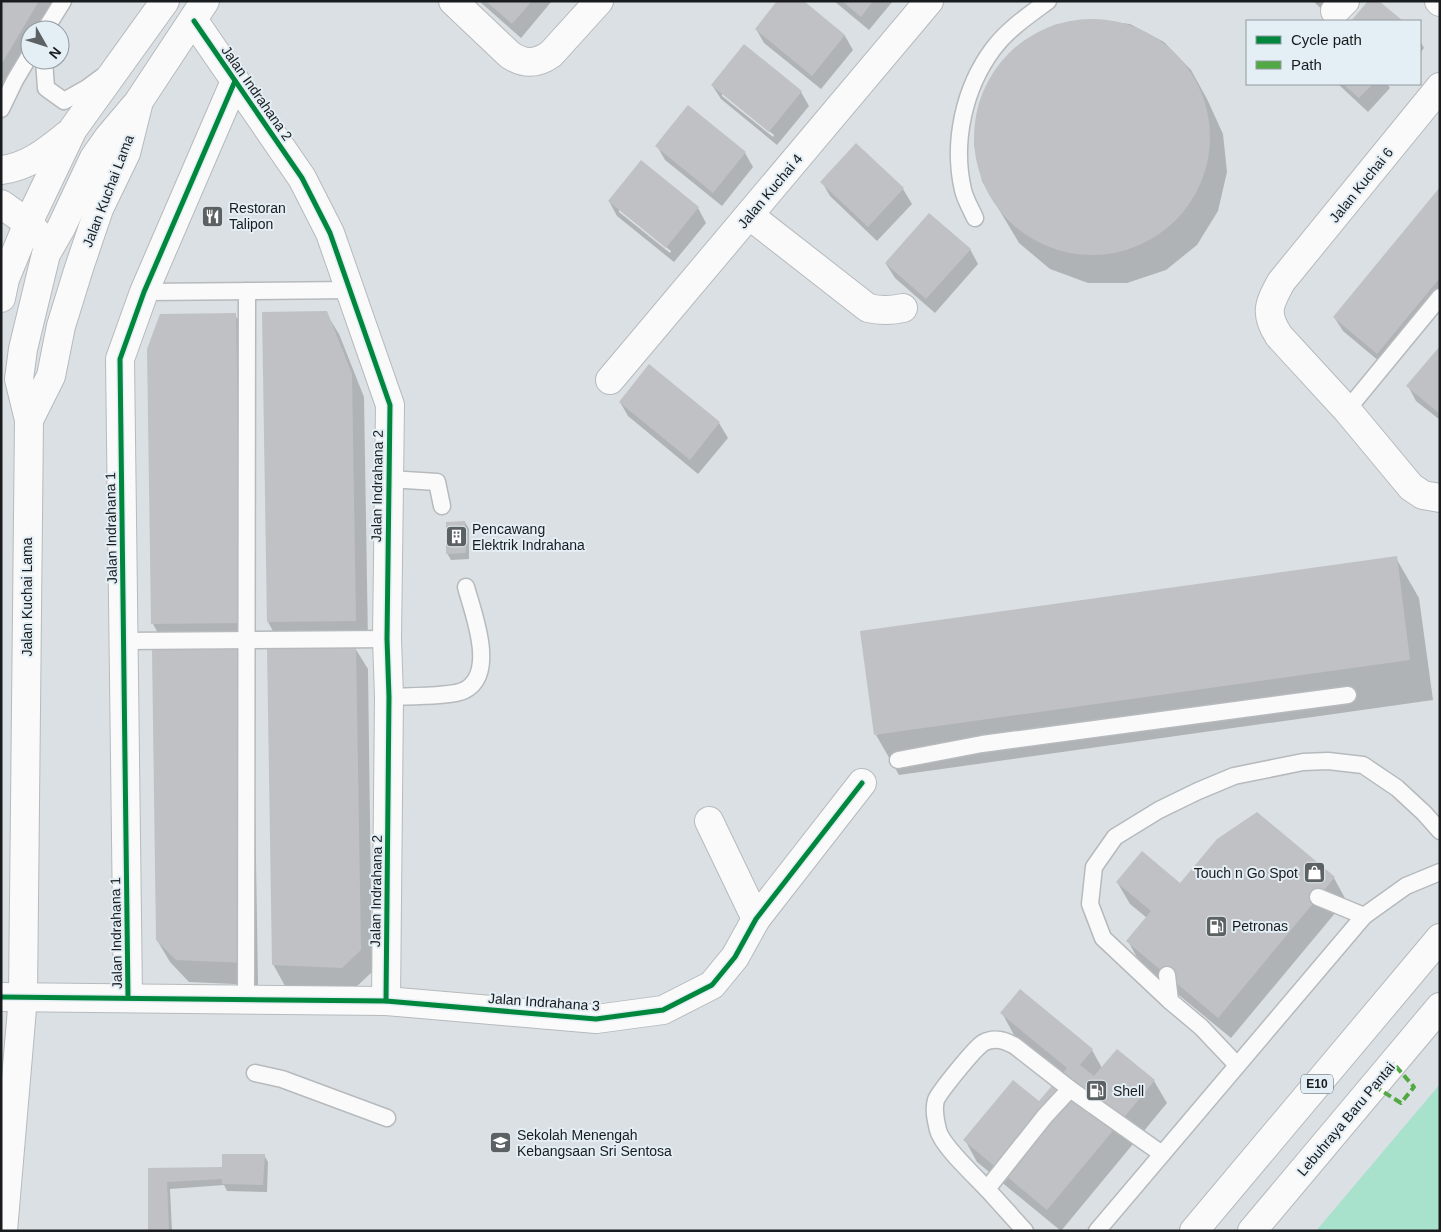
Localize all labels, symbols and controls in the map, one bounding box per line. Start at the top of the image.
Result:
north arrow [20,20,70,70]
legend [1246,20,1421,85]
text: Cycle path [1291,31,1362,48]
street label: Jalan Indrahana 2 [218,43,296,144]
text: N [46,44,65,62]
text: Path [1291,56,1322,73]
street label: Jalan Kuchai Lama [79,132,137,249]
street label: Jalan Kuchai 6 [1326,144,1396,226]
street label: Jalan Kuchai 4 [734,151,806,231]
place label: Restoran Talipon [229,200,286,232]
restaurant icon: Restoran Talipon [201,204,225,228]
street label: Jalan Indrahana 2 [368,430,386,542]
street label: Jalan Indrahana 1 [102,472,120,584]
place label: Pencawang Elektrik Indrahana [472,521,585,553]
building icon: Pencawang Elektrik Indrahana [444,525,468,549]
street label: Jalan Kuchai Lama [19,537,35,657]
street label: Jalan Indrahana 2 [367,835,385,947]
shop icon: Touch n Go Spot [1302,861,1326,885]
place label: Touch n Go Spot [1194,865,1298,881]
street label: Jalan Indrahana 1 [107,877,125,989]
fuel station icon: Petronas [1204,914,1228,938]
place label: Petronas [1232,918,1288,934]
street label: Jalan Indrahana 3 [488,990,601,1014]
street label: Lebuhraya Baru Pantai [1294,1059,1398,1179]
road number: E10 [1301,1074,1333,1094]
fuel station icon: Shell [1085,1079,1109,1103]
place label: Shell [1113,1083,1144,1099]
place label: Sekolah Menengah Kebangsaan Sri Sentosa [517,1127,672,1159]
school or university icon: Sekolah Menengah Kebangsaan Sri Sentosa [489,1131,513,1155]

